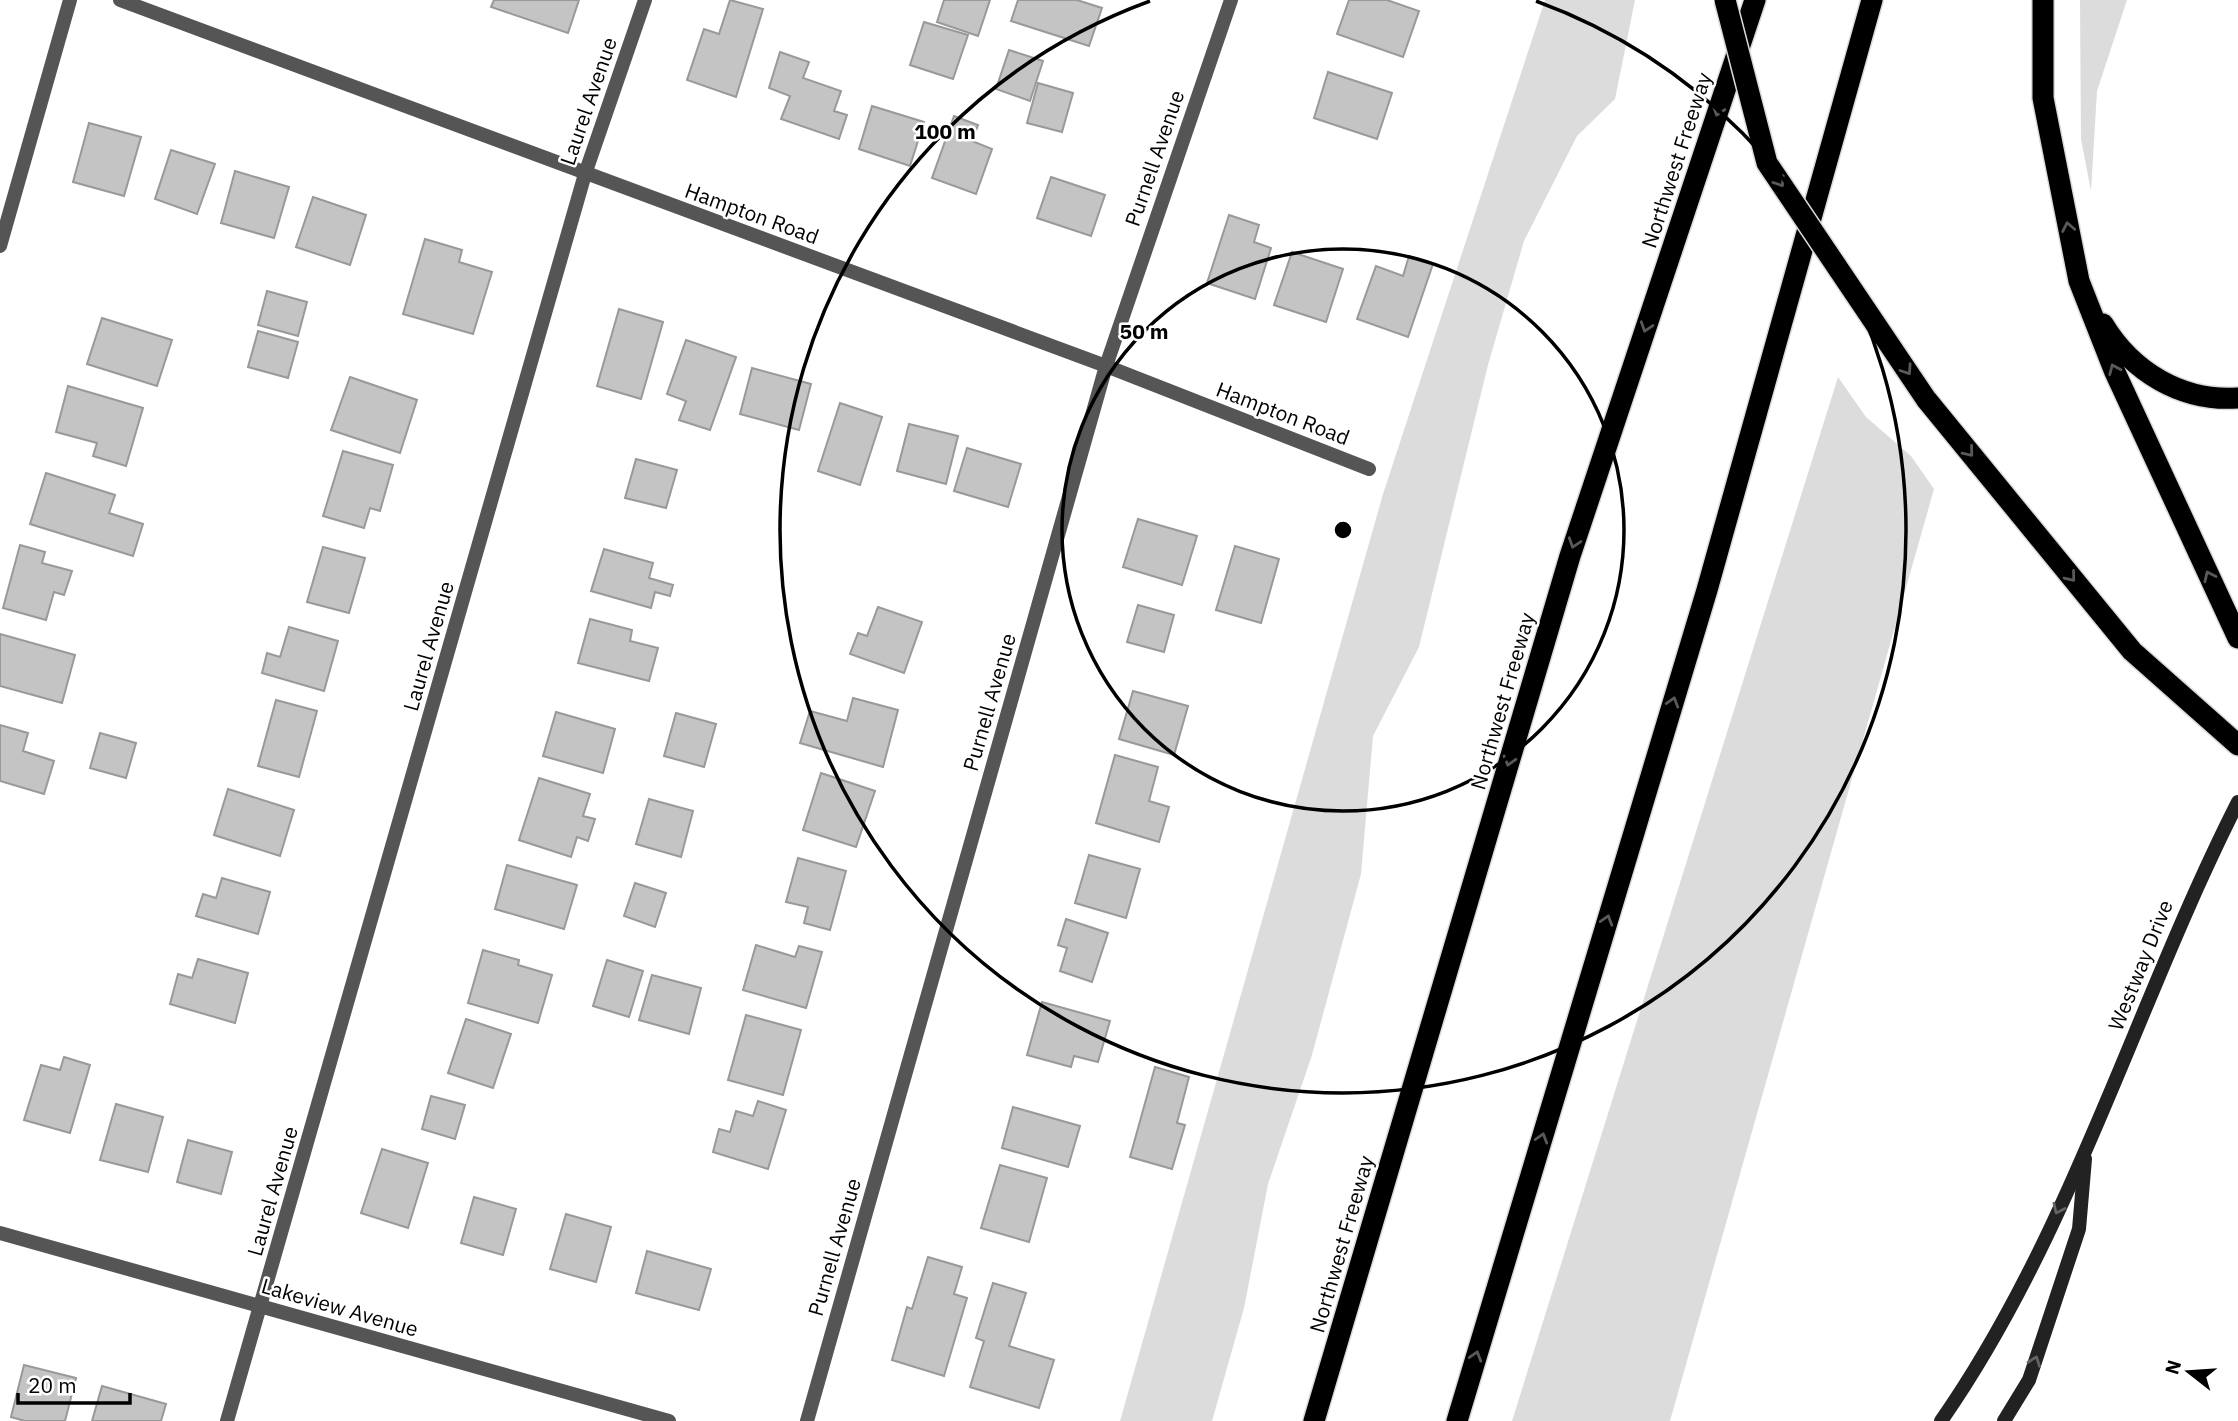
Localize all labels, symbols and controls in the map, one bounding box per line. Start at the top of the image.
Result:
street label: Laurel Avenue [553,33,623,169]
street label: Northwest Freeway [1634,68,1718,251]
street label: Purnell Avenue [1118,86,1190,230]
one-way arrow [1712,105,1726,117]
text: 100 m [914,117,976,145]
one-way arrow [1771,174,1784,187]
street label: Hampton Road [681,176,823,250]
one-way arrow [2062,221,2077,233]
text: 50 m [1120,317,1168,345]
one-way arrow [1640,321,1654,333]
one-way arrow [1898,363,1911,376]
one-way arrow [2108,364,2122,377]
street label: Hampton Road [1212,375,1354,451]
one-way arrow [1961,444,1973,457]
centre of rings [1331,518,1355,542]
one-way arrow [1568,537,1583,549]
one-way arrow [2063,568,2075,581]
one-way arrow [2203,571,2217,583]
street label: Laurel Avenue [396,578,460,714]
street label: Northwest Freeway [1463,609,1541,793]
street label: Purnell Avenue [956,630,1022,774]
one-way arrow [1665,696,1680,708]
one-way arrow [1503,755,1518,767]
street label: Westway Drive [2101,895,2179,1035]
one-way arrow [1599,914,1614,926]
street label: Laurel Avenue [240,1123,304,1259]
one-way arrow [1533,1132,1548,1144]
street label: Northwest Freeway [1302,1152,1380,1336]
street label: Purnell Avenue [801,1175,867,1319]
one-way arrow [2052,1202,2066,1214]
street label: Lakeview Avenue [258,1271,422,1343]
north arrow [2154,1337,2224,1407]
one-way arrow [1468,1350,1483,1362]
one-way arrow [2027,1355,2041,1367]
text: N [2159,1357,2186,1377]
scale bar [18,1362,130,1406]
text: 20 m [28,1371,77,1399]

